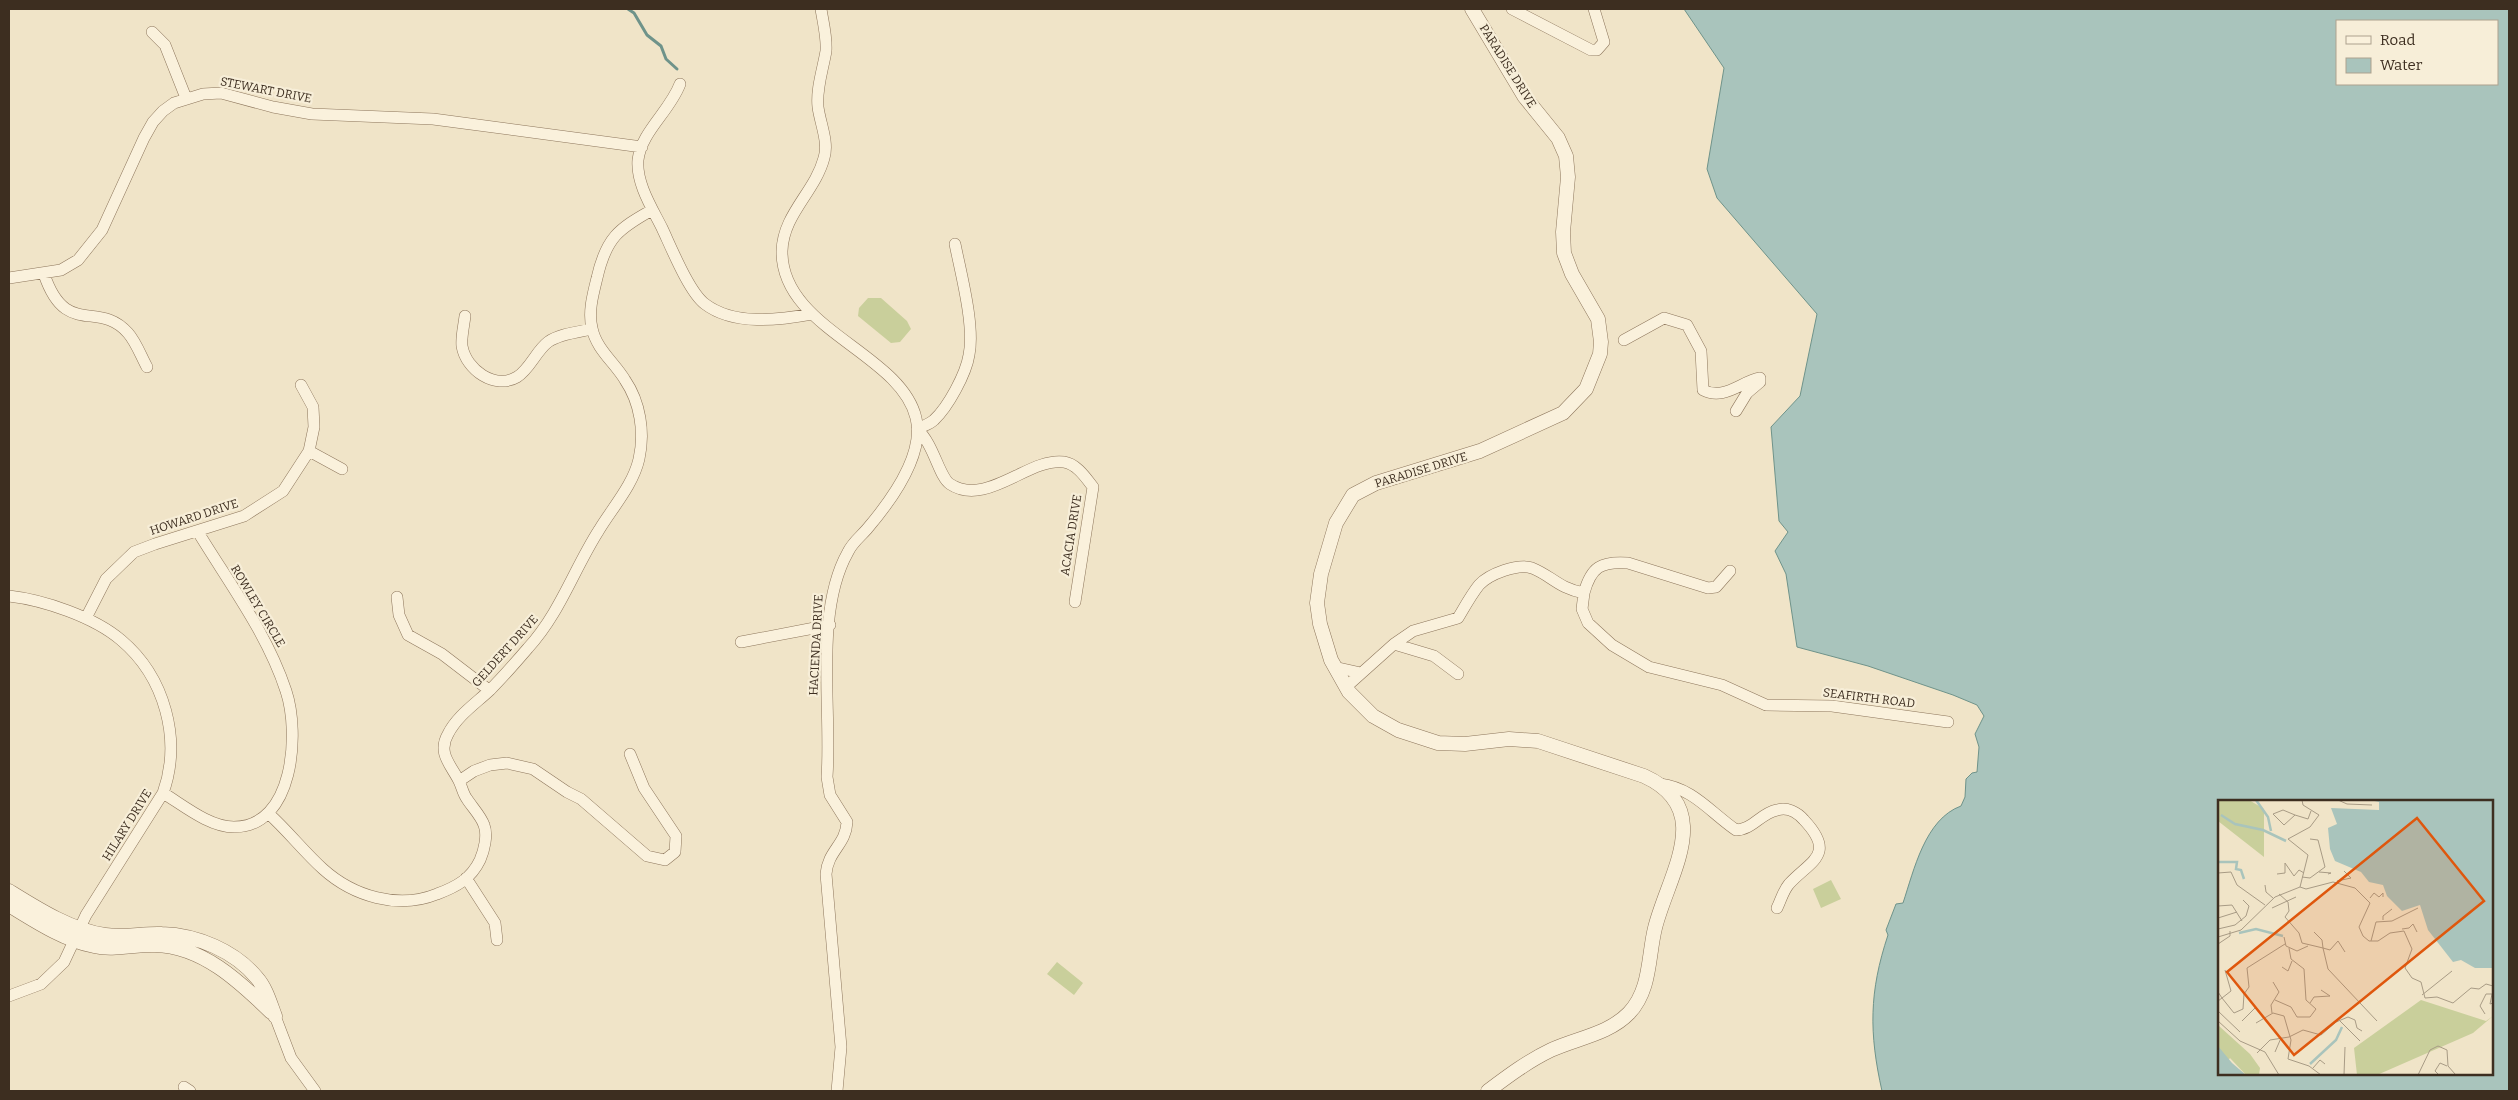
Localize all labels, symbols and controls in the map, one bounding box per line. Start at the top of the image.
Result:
legend [2336,20,2498,85]
street label: PARADISE DRIVE [1477,22,1539,110]
text: Road [2380,31,2415,49]
text: Water [2380,56,2423,74]
street label: STEWART DRIVE [219,74,313,106]
street label: PARADISE DRIVE [1373,449,1469,491]
street label: ACACIA DRIVE [1058,493,1084,577]
street label: HOWARD DRIVE [148,496,240,538]
street label: ROWLEY CIRCLE [228,562,288,650]
street label: HACIENDA DRIVE [806,594,826,696]
street label: GELDERT DRIVE [469,612,541,690]
street label: SEAFIRTH ROAD [1822,685,1916,711]
street label: HILARY DRIVE [99,787,155,863]
inset map [2218,800,2493,1075]

